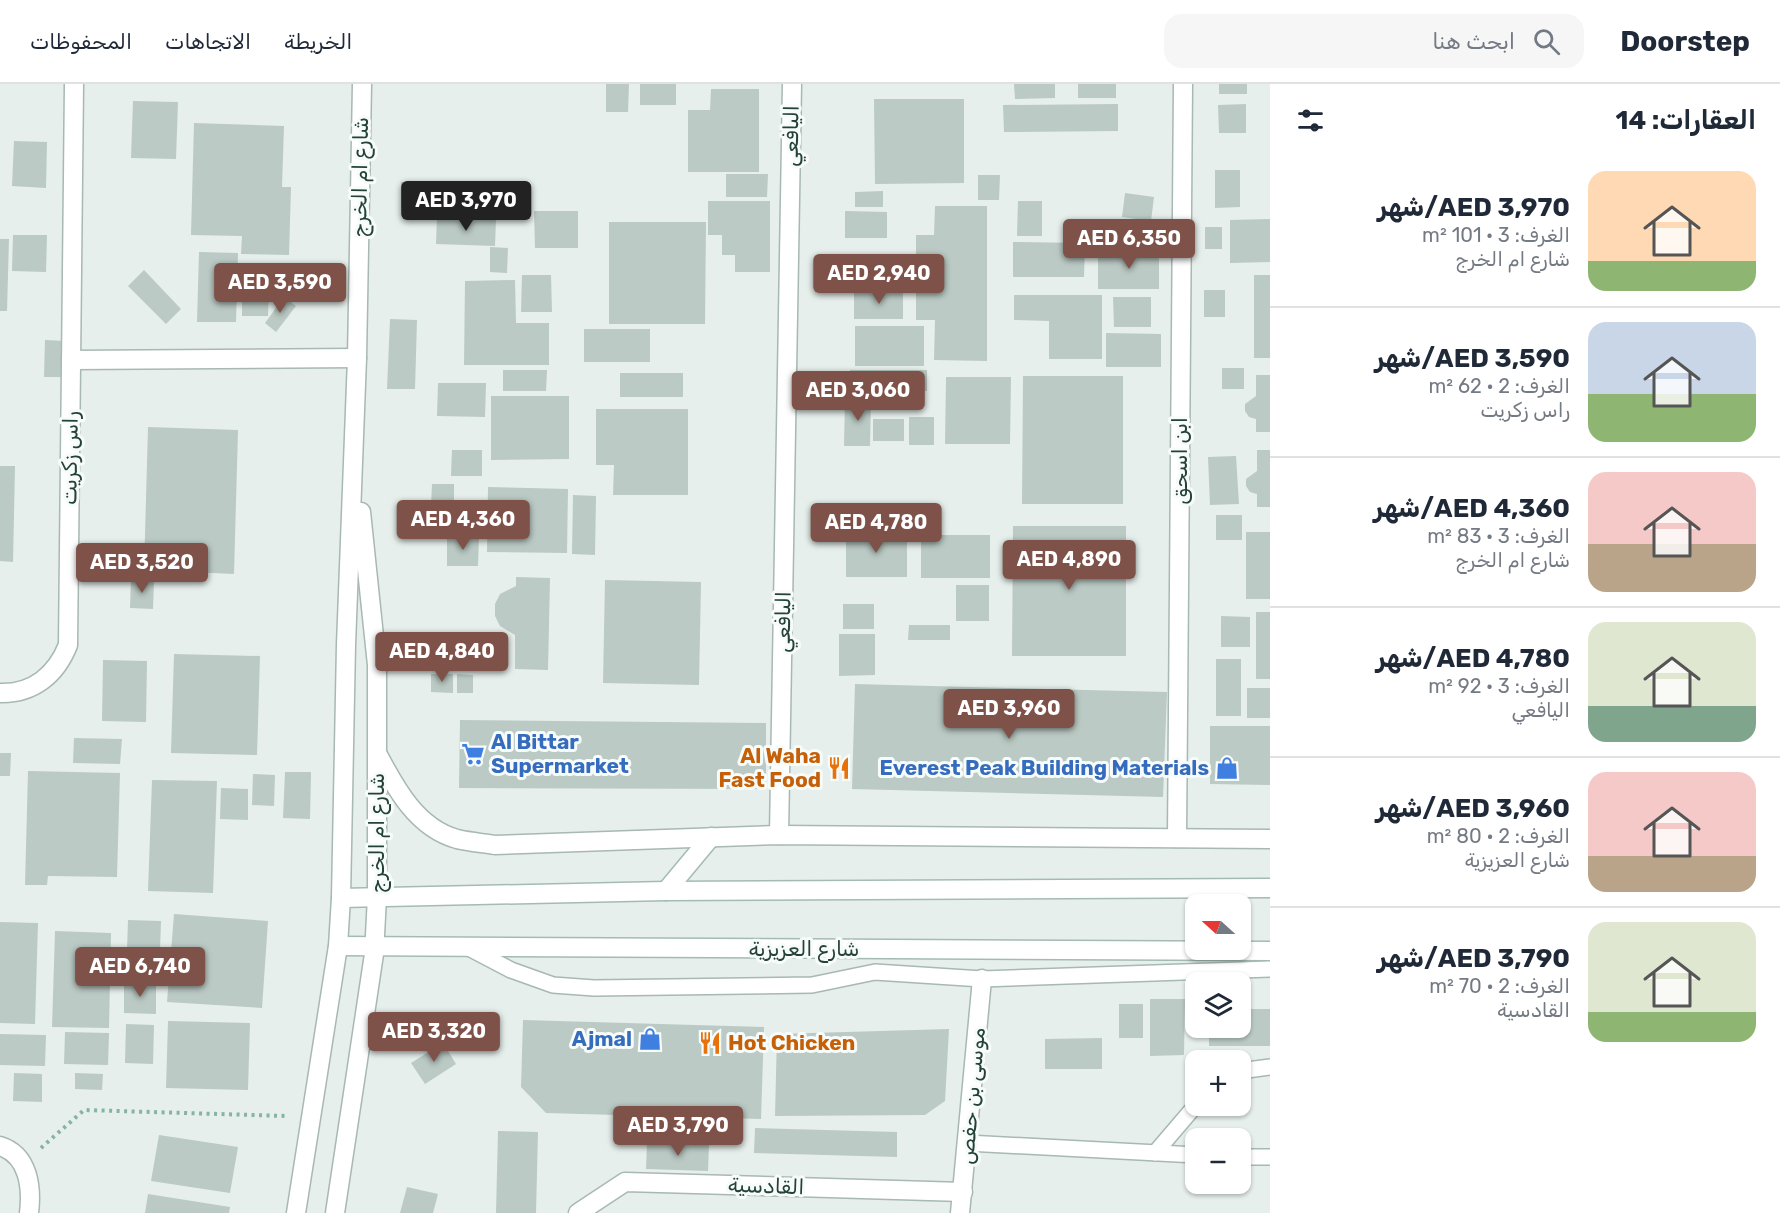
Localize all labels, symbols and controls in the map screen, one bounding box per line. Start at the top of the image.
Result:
search box [1164,14,1584,68]
icon: search [1530,25,1563,58]
text: Doorstep [1620,25,1750,58]
text: ابحث هنا [1432,28,1515,55]
text: المحفوظات [30,29,132,54]
text: الاتجاهات [165,29,251,54]
text: الخريطة [284,29,352,54]
icon: filters [1294,104,1327,137]
street label: اليافعي [777,105,808,167]
text: العقارات: 14 [1616,105,1756,136]
street label: شارع ام الخرج [346,117,375,237]
pin: AED 3,970 [397,181,535,232]
text: AED 3,970 [415,188,517,212]
text: AED 3,970/شهر [1378,192,1570,223]
icon: home [1636,195,1708,267]
pin: AED 6,350 [1060,219,1198,270]
text: الغرف: 3 · 101 m² [1422,223,1570,247]
text: AED 6,350 [1077,226,1181,250]
text: شارع ام الخرج [1456,247,1570,271]
pin: AED 2,940 [810,254,948,305]
text: AED 2,940 [827,261,931,285]
pin: AED 3,590 [211,263,349,314]
text: AED 3,590 [228,270,332,294]
text: AED 3,590/شهر [1375,343,1570,374]
icon: home [1636,346,1708,418]
pin: AED 3,060 [789,371,927,422]
text: الغرف: 2 · 62 m² [1428,374,1570,398]
text: AED 3,060 [806,378,910,402]
text: راس زكريت [1480,398,1570,422]
street label: راس زكريت [56,411,83,505]
street label: ابن اسحق [1167,417,1192,505]
text: AED 4,360/شهر [1374,493,1570,524]
icon: home [1636,496,1708,568]
pin: AED 4,360 [394,500,532,551]
pin: AED 4,780 [807,503,945,554]
text: AED 4,360 [411,507,515,531]
text: AED 4,780 [825,510,927,534]
text: الغرف: 3 · 83 m² [1427,524,1570,548]
pin: AED 4,890 [1000,540,1138,591]
pin: AED 3,520 [73,543,211,594]
text: AED 4,890 [1017,547,1121,571]
text: شارع ام الخرج [1456,548,1570,572]
text: AED 3,520 [90,550,194,574]
street label: اليافعي [769,591,800,653]
pin: AED 4,840 [373,632,511,683]
text: AED 4,840 [389,639,495,663]
text: AED 4,780/شهر [1376,643,1570,674]
icon: home [1636,646,1708,718]
text: الغرف: 3 · 92 m² [1428,674,1570,698]
pin: AED 3,960 [940,689,1078,740]
text: AED 3,960 [958,696,1060,720]
text: اليافعي [1511,698,1570,722]
place label: Al Bittar Supermarket [491,729,629,778]
supermarket icon: Al Bittar Supermarket [460,741,486,767]
place label: Al Waha Fast Food [719,743,821,792]
restaurant icon: Al Waha Fast Food [826,755,852,781]
place label: Everest Peak Building Materials [880,755,1209,780]
shop icon: Everest Peak Building Materials [1214,755,1240,781]
street label: شارع ام الخرج [364,773,391,893]
text: AED 3,960/شهر [1376,793,1570,824]
icon: home [1636,796,1708,868]
text: الغرف: 2 · 80 m² [1427,824,1570,848]
text: شارع العزيزية [1464,848,1570,872]
north arrow [1185,894,1251,960]
map controls [1185,894,1251,1194]
street label: شارع العزيزية [749,936,859,963]
text: AED 3,790/شهر [1377,943,1570,974]
icon: home [1636,946,1708,1018]
pin: AED 6,740 [71,947,209,998]
text: AED 6,740 [89,954,191,978]
button: layers [1185,972,1251,1038]
text: الغرف: 2 · 70 m² [1429,974,1570,998]
text: القادسية [1497,998,1570,1022]
pin: AED 3,320 [365,1012,503,1063]
text: AED 3,320 [382,1019,486,1043]
place label: Ajmal [572,1026,632,1051]
shop icon: Ajmal [637,1026,663,1052]
street label: موسى بن حفص [953,1026,990,1165]
restaurant icon: Hot Chicken [697,1030,723,1056]
place label: Hot Chicken [728,1030,855,1055]
button: + [1185,1050,1251,1116]
pin: AED 3,790 [609,1106,747,1157]
text: AED 3,790 [627,1113,729,1137]
button: − [1185,1128,1251,1194]
street label: القادسية [727,1172,805,1199]

